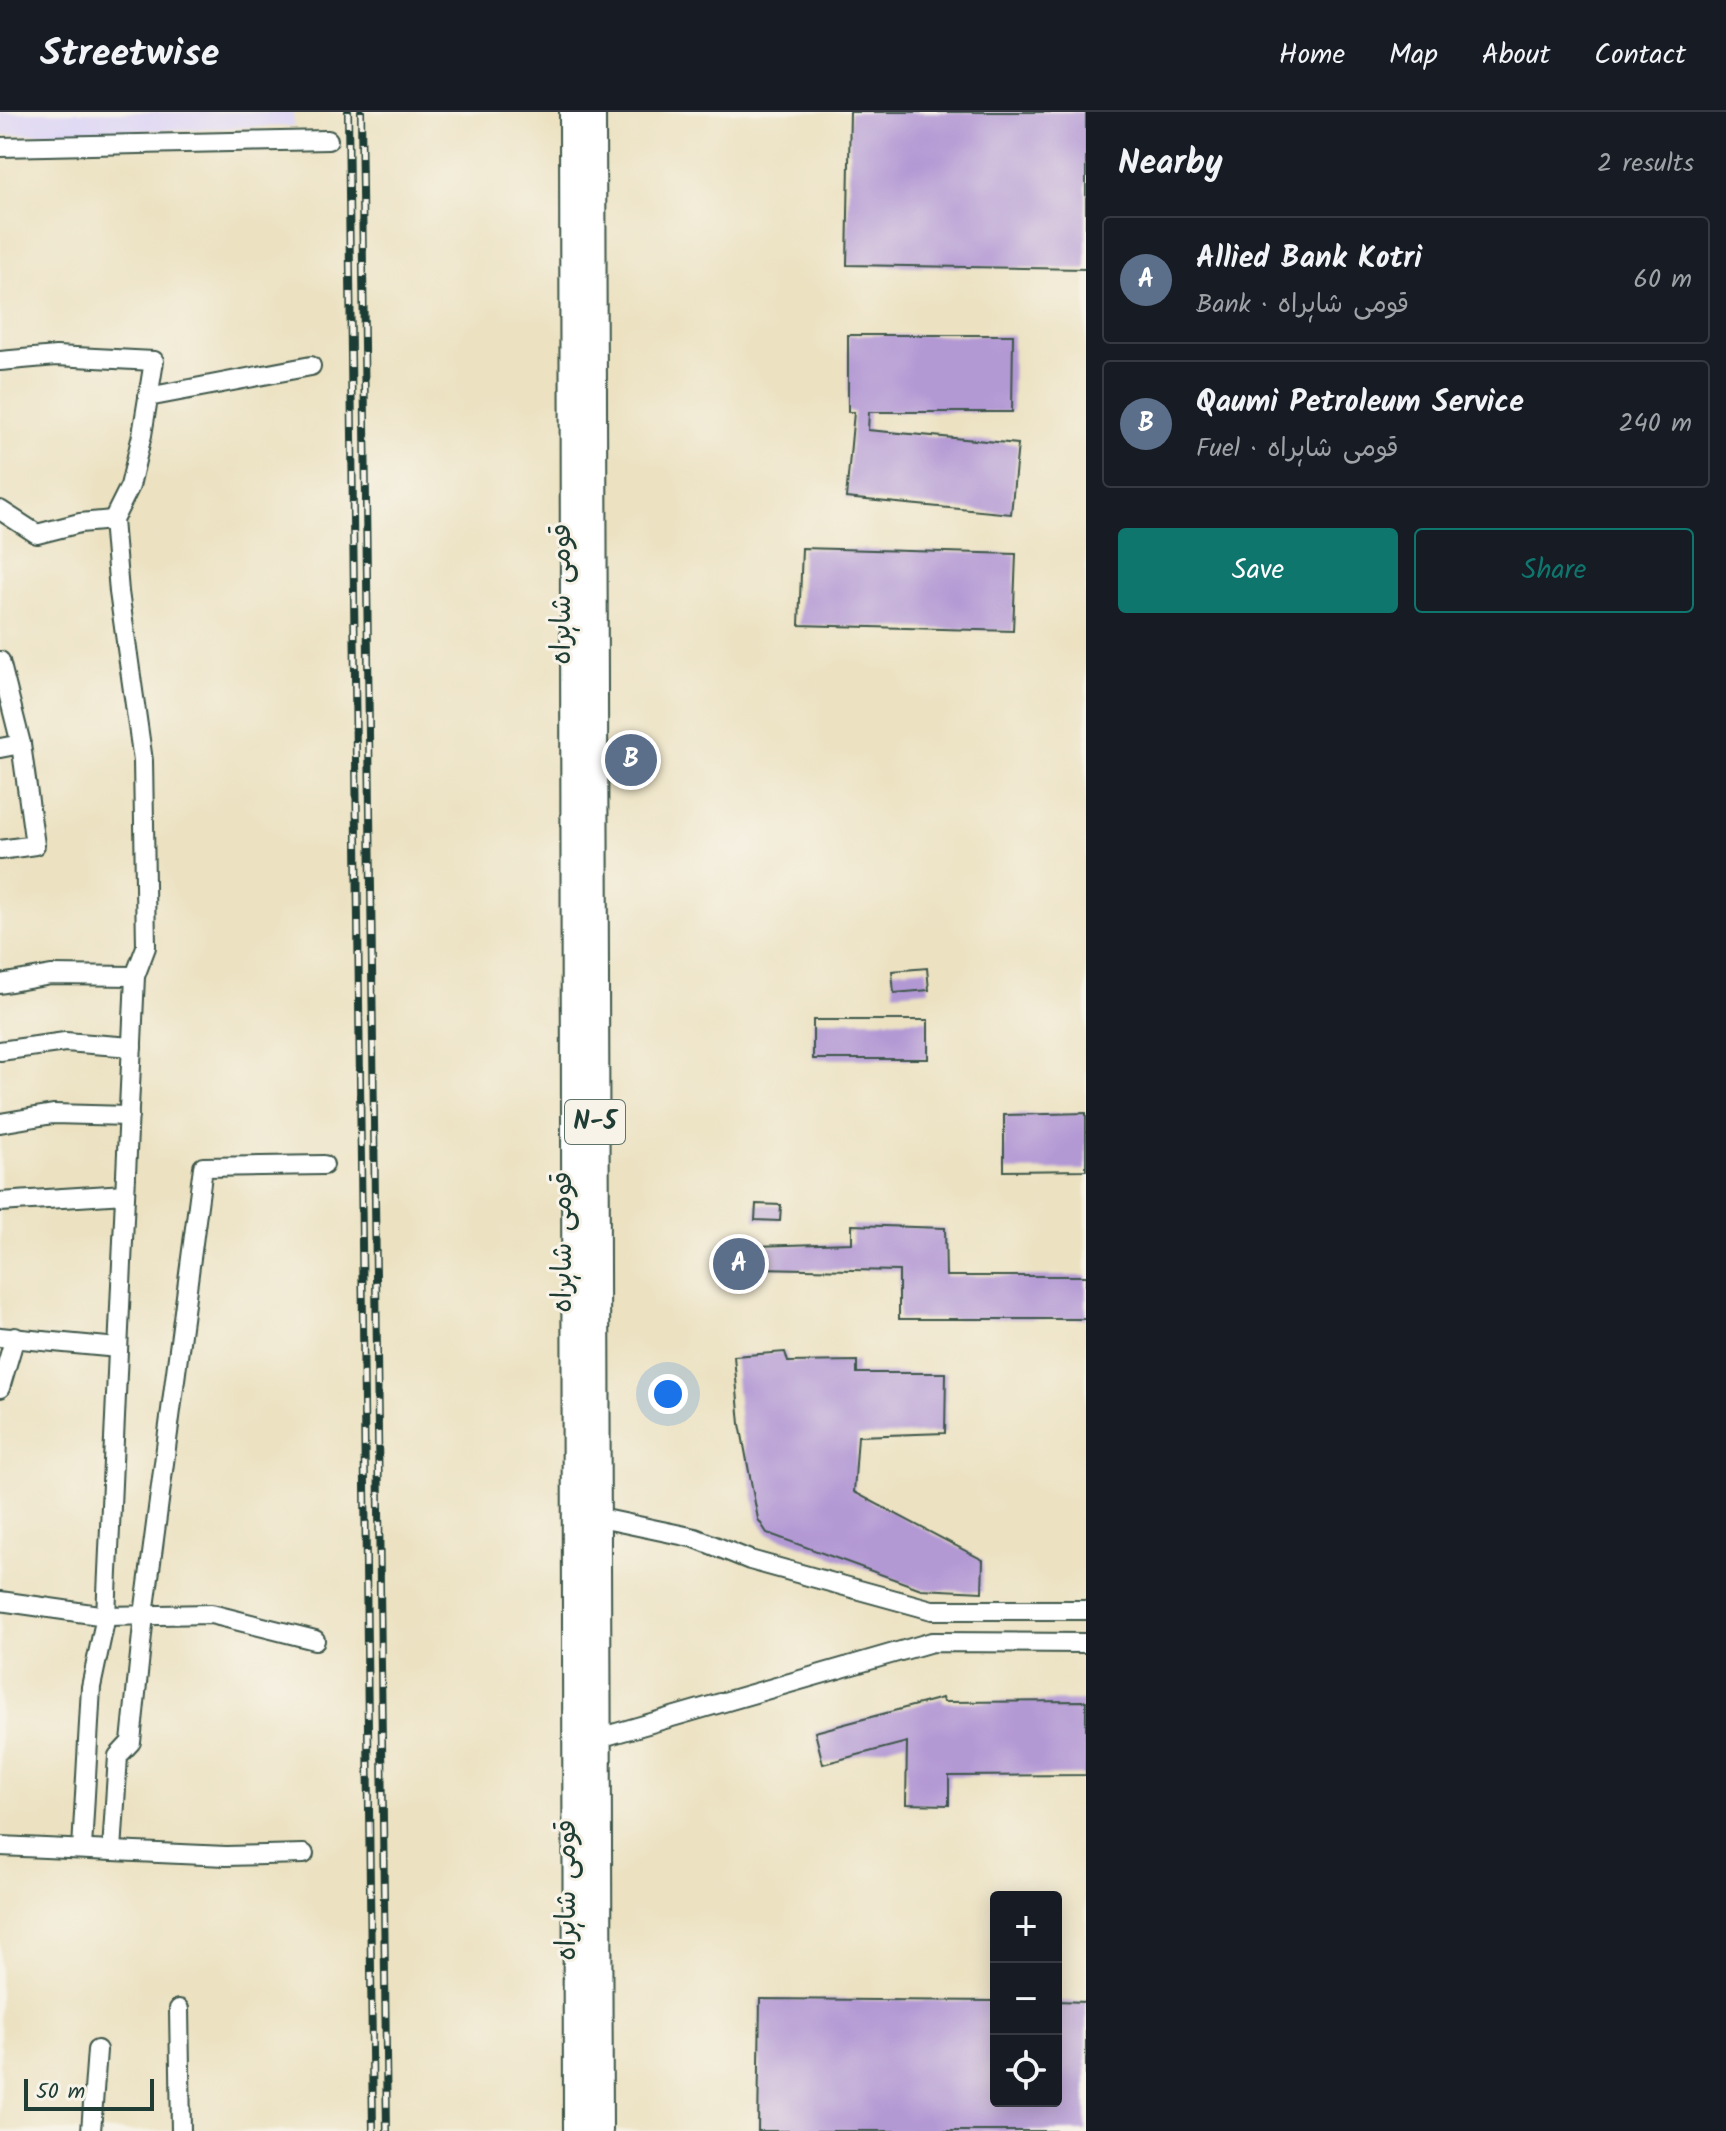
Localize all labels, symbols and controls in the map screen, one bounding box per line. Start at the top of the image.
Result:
text: Streetwise [40,25,219,85]
text: Home [1279,33,1345,78]
text: Map [1389,33,1438,78]
text: About [1482,33,1550,78]
text: Contact [1594,33,1686,78]
text: Nearby [1118,137,1223,191]
text: 2 results [1597,143,1694,185]
text: Allied Bank Kotri [1196,235,1422,283]
text: A [1138,259,1154,301]
text: 60 m [1633,259,1692,301]
text: Bank · قومی شاہراہ [1196,284,1409,326]
text: Qaumi Petroleum Service [1196,379,1524,427]
text: B [1138,403,1154,445]
text: 240 m [1618,403,1692,445]
text: Fuel · قومی شاہراہ [1196,428,1398,470]
street label: قومی شاہراہ [540,523,585,665]
button: Save [1118,528,1398,613]
button: Share [1414,528,1694,613]
pin: B [605,730,657,790]
road number: N-5 [565,1100,625,1144]
street label: قومی شاہراہ [541,1171,586,1313]
pin: A [713,1234,765,1294]
your location [648,1374,688,1414]
street label: قومی شاہراہ [545,1819,590,1961]
map controls [990,1891,1062,2107]
button: + [990,1891,1062,1963]
button: − [990,1963,1062,2035]
button: locate [990,2035,1062,2107]
scale bar [24,2075,154,2111]
text: 50 m [36,2075,85,2110]

